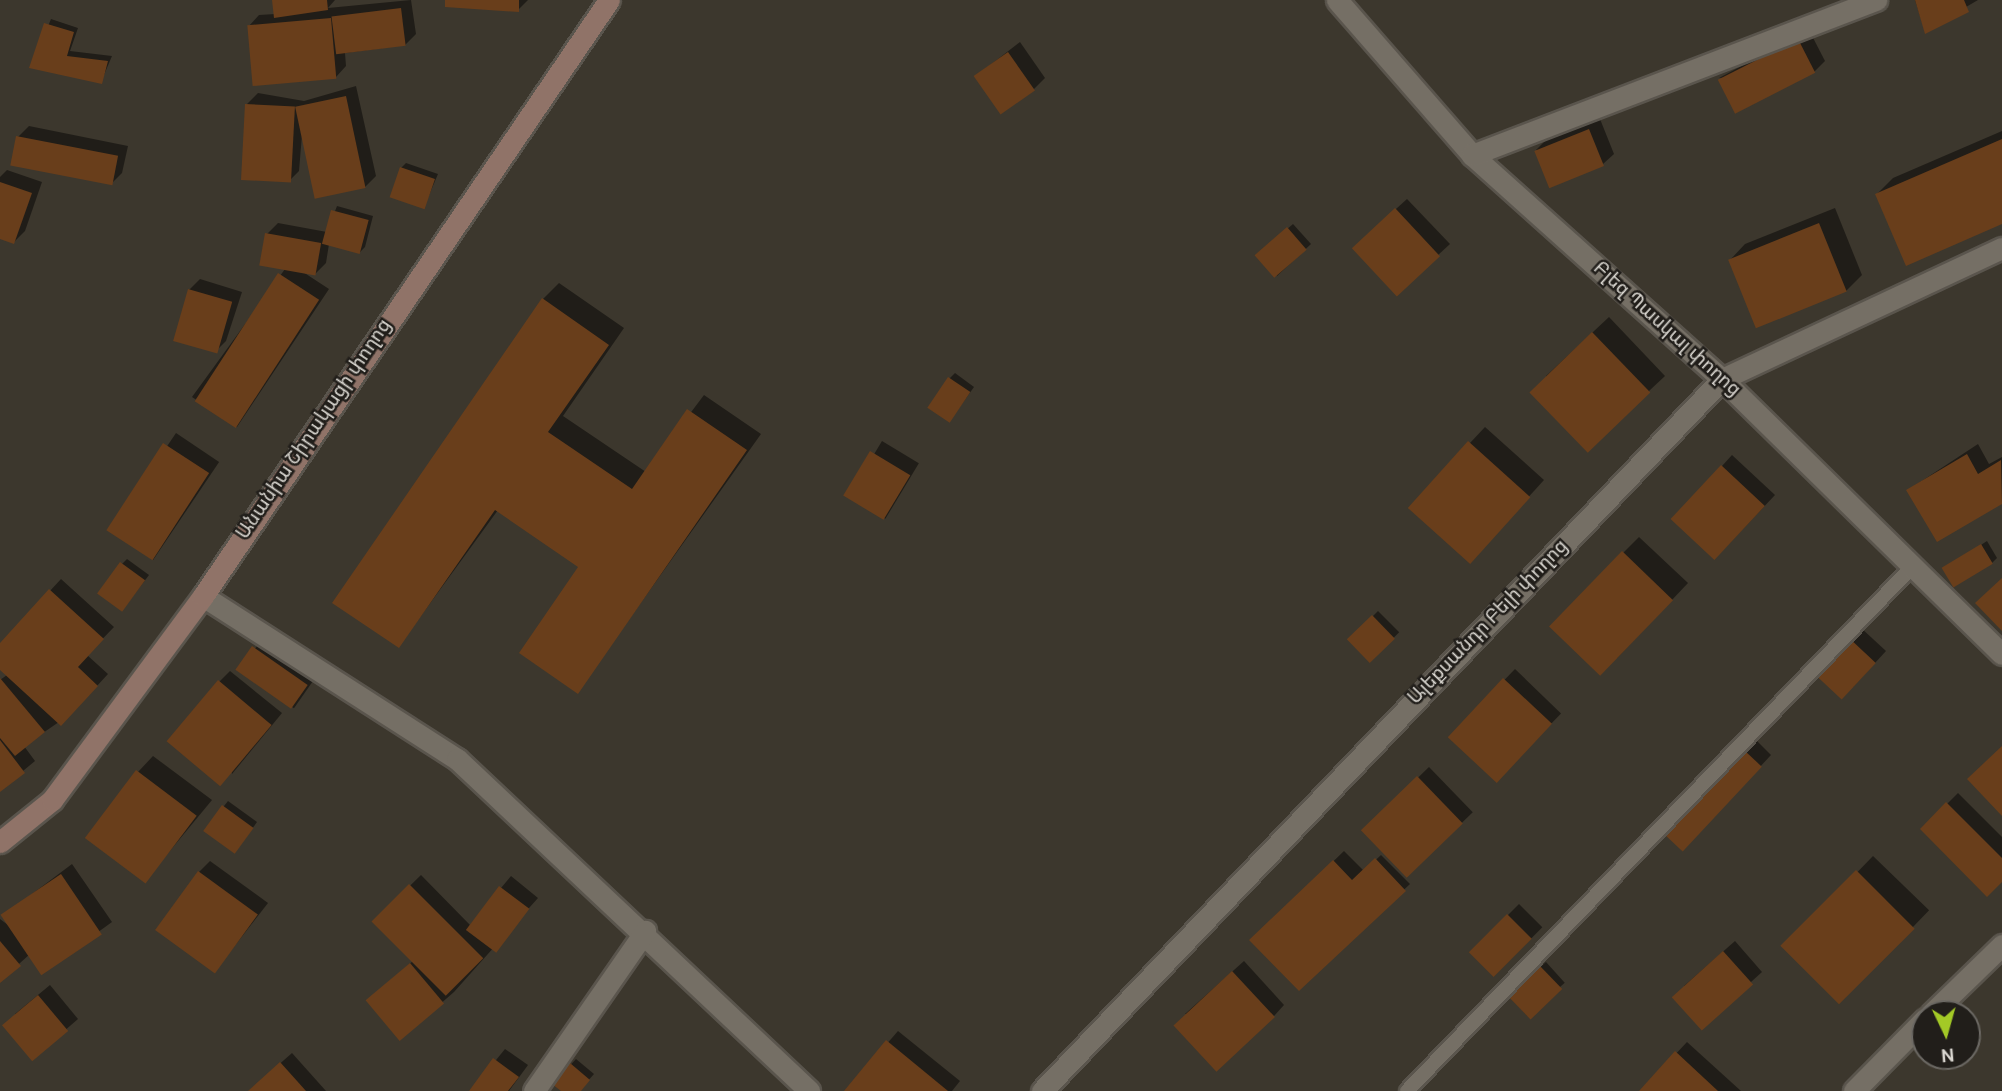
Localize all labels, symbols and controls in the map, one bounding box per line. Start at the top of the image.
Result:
street label: Բլեզ Պասկալ փողոց [1588,258,1744,402]
street label: Անանիա Շիրակացի փողոց [233,316,397,544]
street label: Ալեքսանդր Բելի փողոց [1404,536,1574,710]
north arrow [1911,1000,1981,1070]
text: N [1940,1041,1956,1066]

